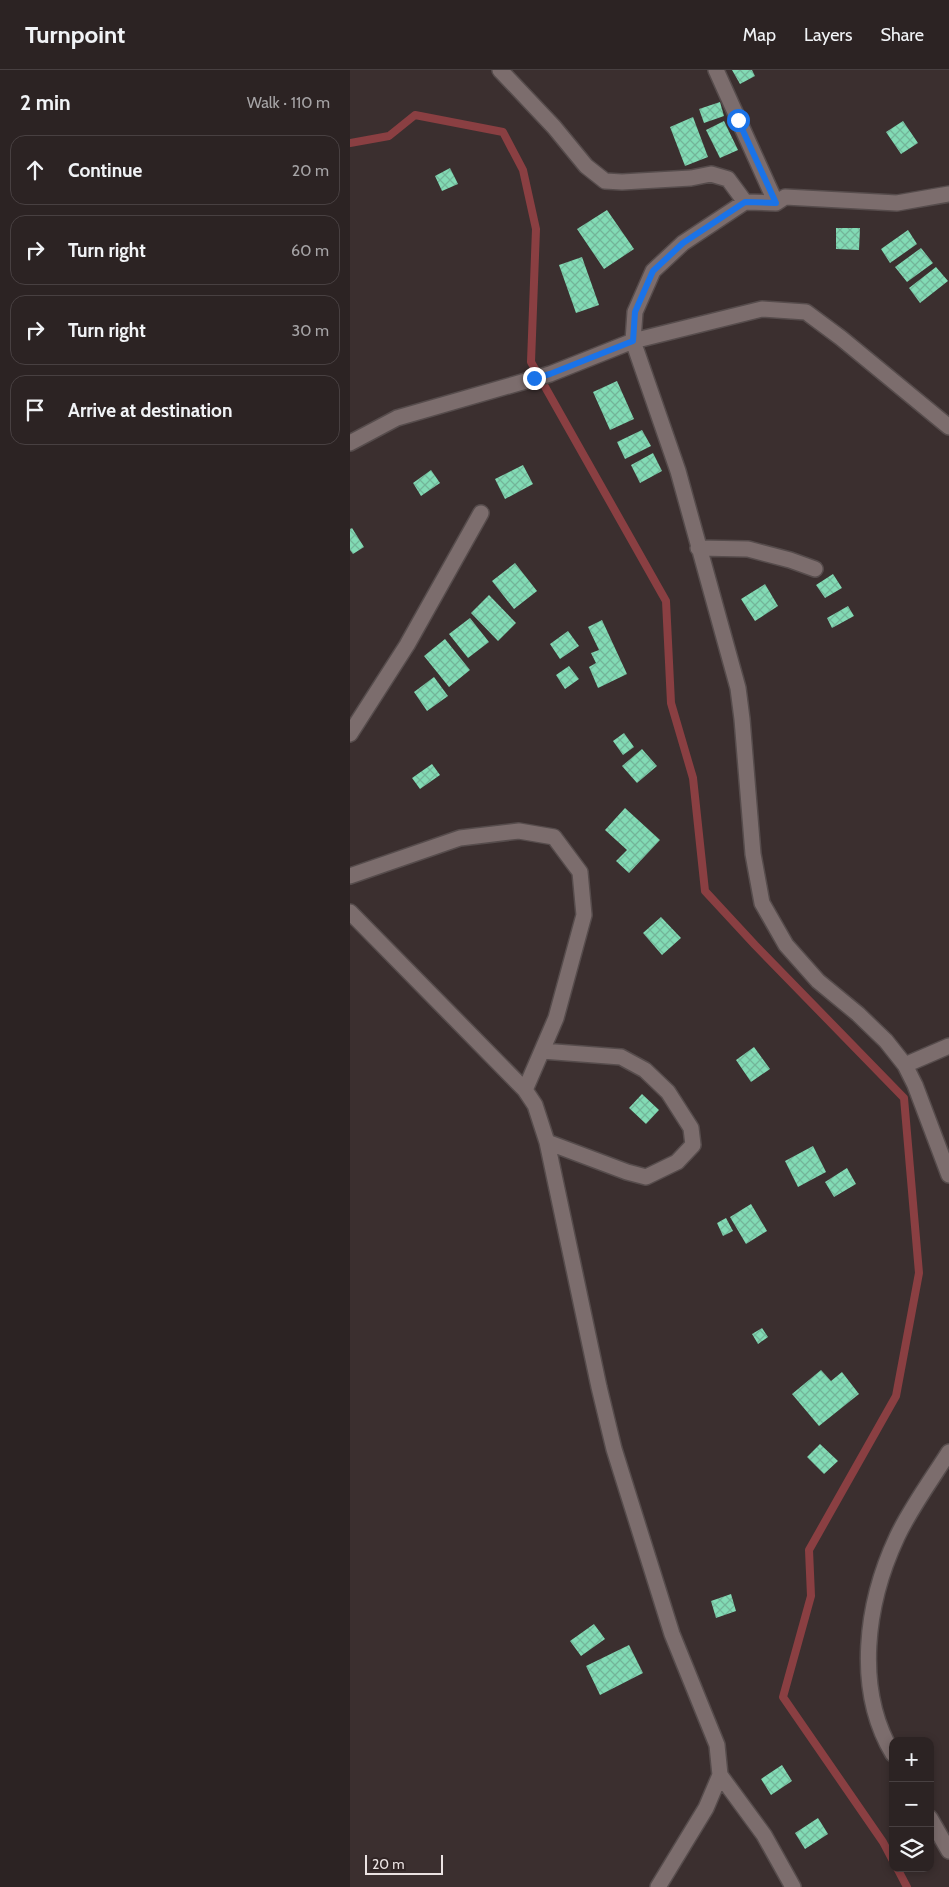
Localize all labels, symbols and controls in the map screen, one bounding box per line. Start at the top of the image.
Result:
text: Turnpoint [25,20,125,49]
text: Map [743,24,776,46]
text: Layers [804,24,853,46]
text: Share [881,24,924,46]
text: 2 min [20,90,71,115]
text: Walk · 110 m [247,93,330,112]
route start [727,109,750,132]
icon: ahead [21,156,49,184]
text: Continue [68,159,142,182]
text: 20 m [292,161,329,180]
icon: right [21,236,49,264]
text: Turn right [68,239,146,262]
text: 60 m [291,241,329,260]
icon: right [21,316,49,344]
text: Turn right [68,319,146,342]
text: 30 m [292,321,329,340]
route end [523,367,546,390]
icon: arrive [21,396,49,424]
text: Arrive at destination [68,399,232,422]
map controls [889,1737,934,1872]
button: + [889,1737,934,1782]
button: − [889,1782,934,1827]
button: layers [889,1827,934,1872]
scale bar [365,1852,442,1875]
text: 20 m [372,1855,405,1873]

